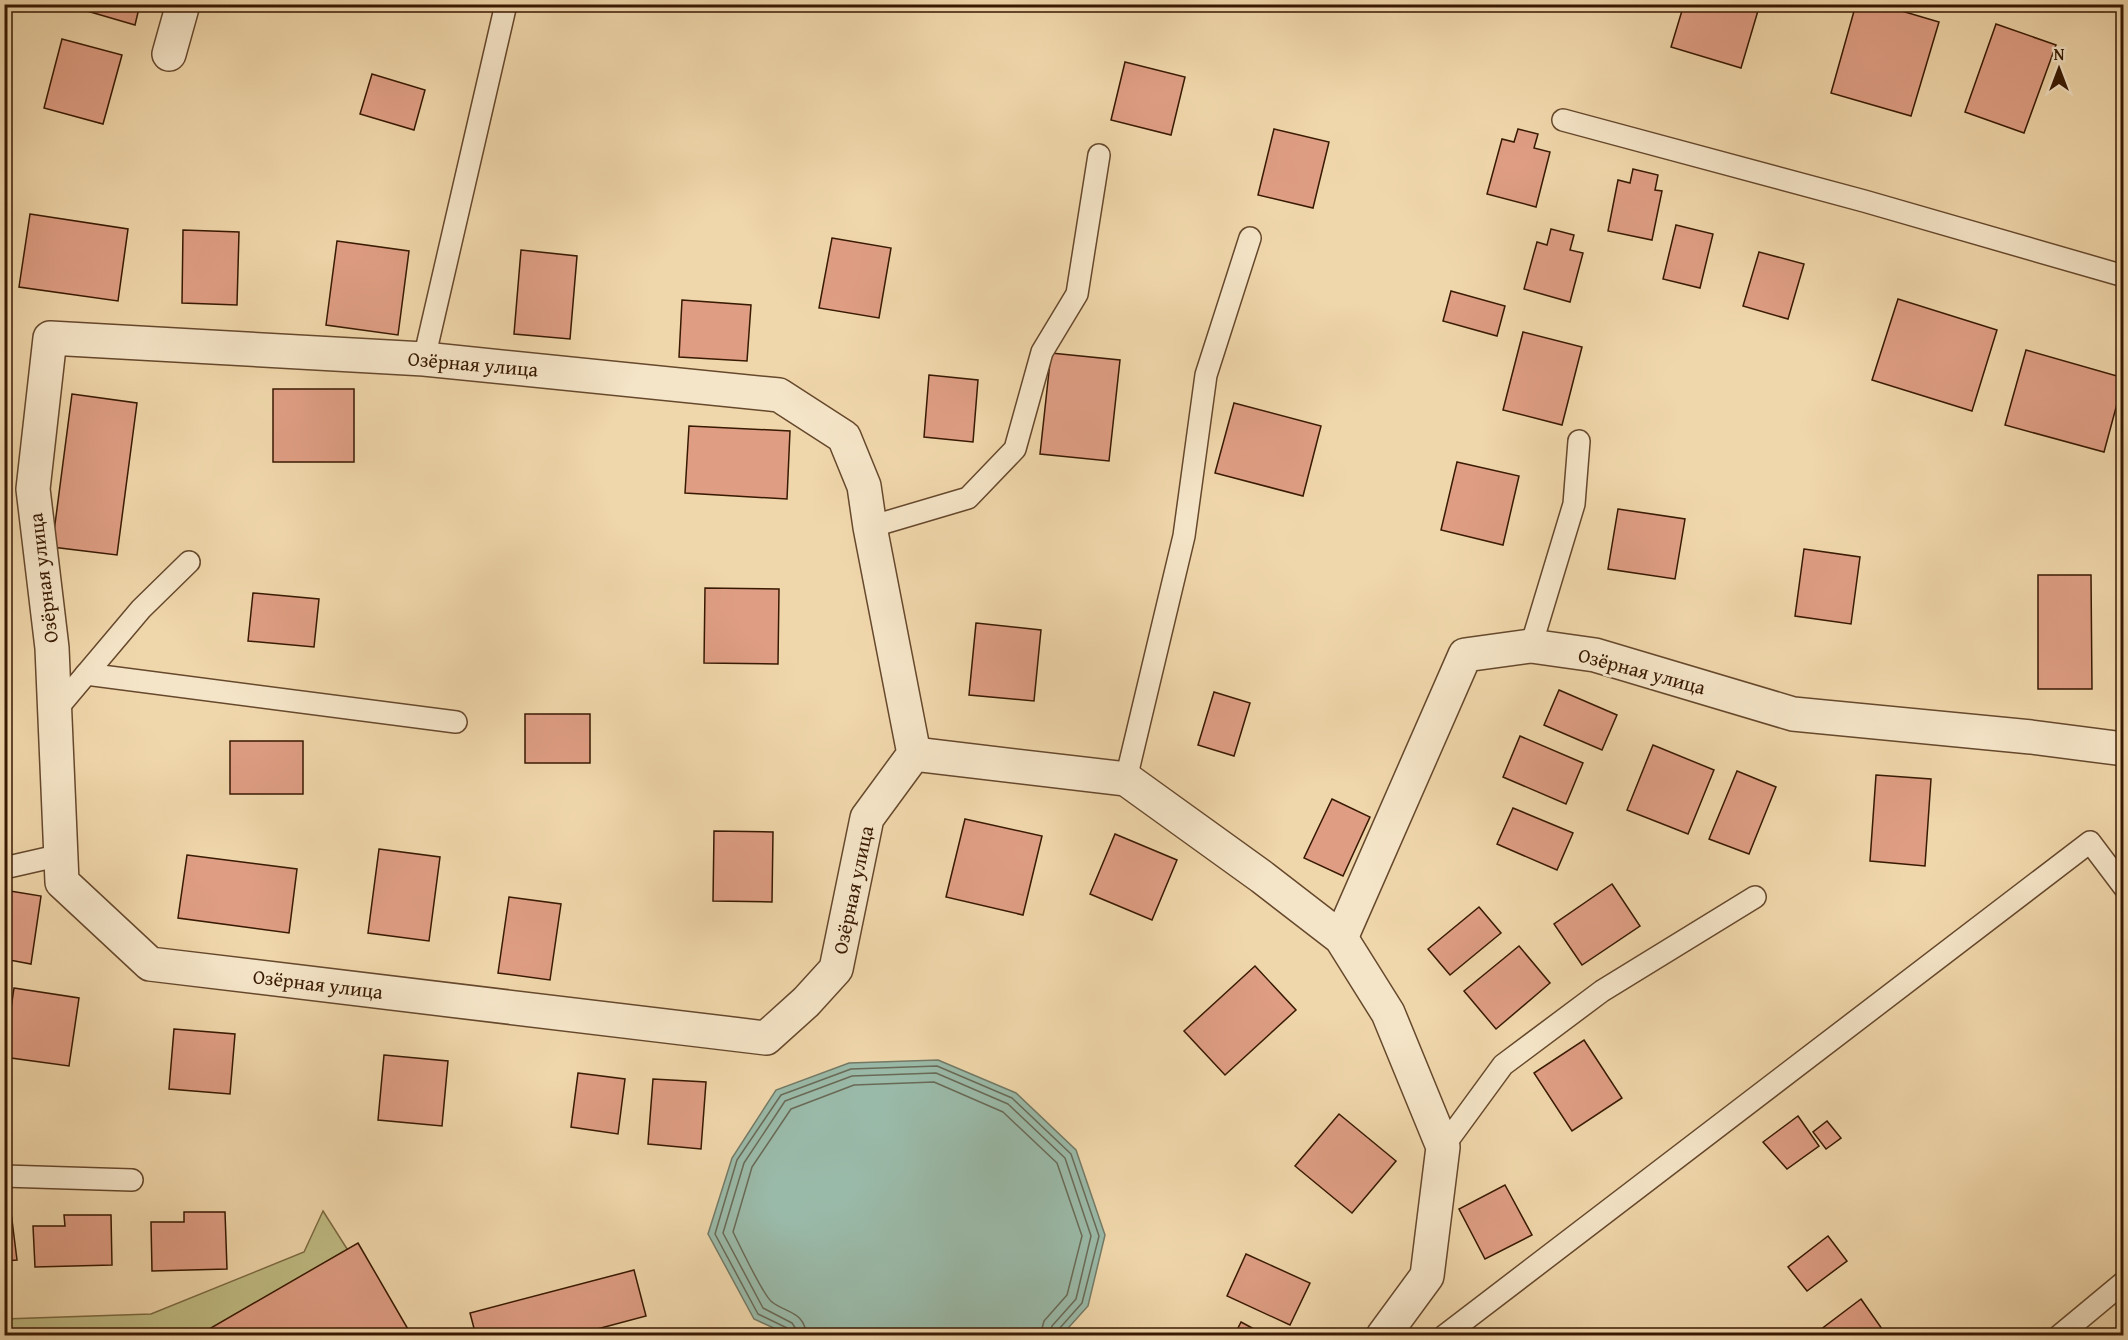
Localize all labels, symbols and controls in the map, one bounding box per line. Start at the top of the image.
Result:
north arrow [2029,39,2089,99]
text: N [2054,42,2065,66]
street label: Озёрная улица [407,343,540,384]
street label: Озёрная улица [20,511,65,645]
street label: Озёрная улица [1575,640,1709,702]
street label: Озёрная улица [825,823,880,957]
street label: Озёрная улица [251,961,385,1006]

